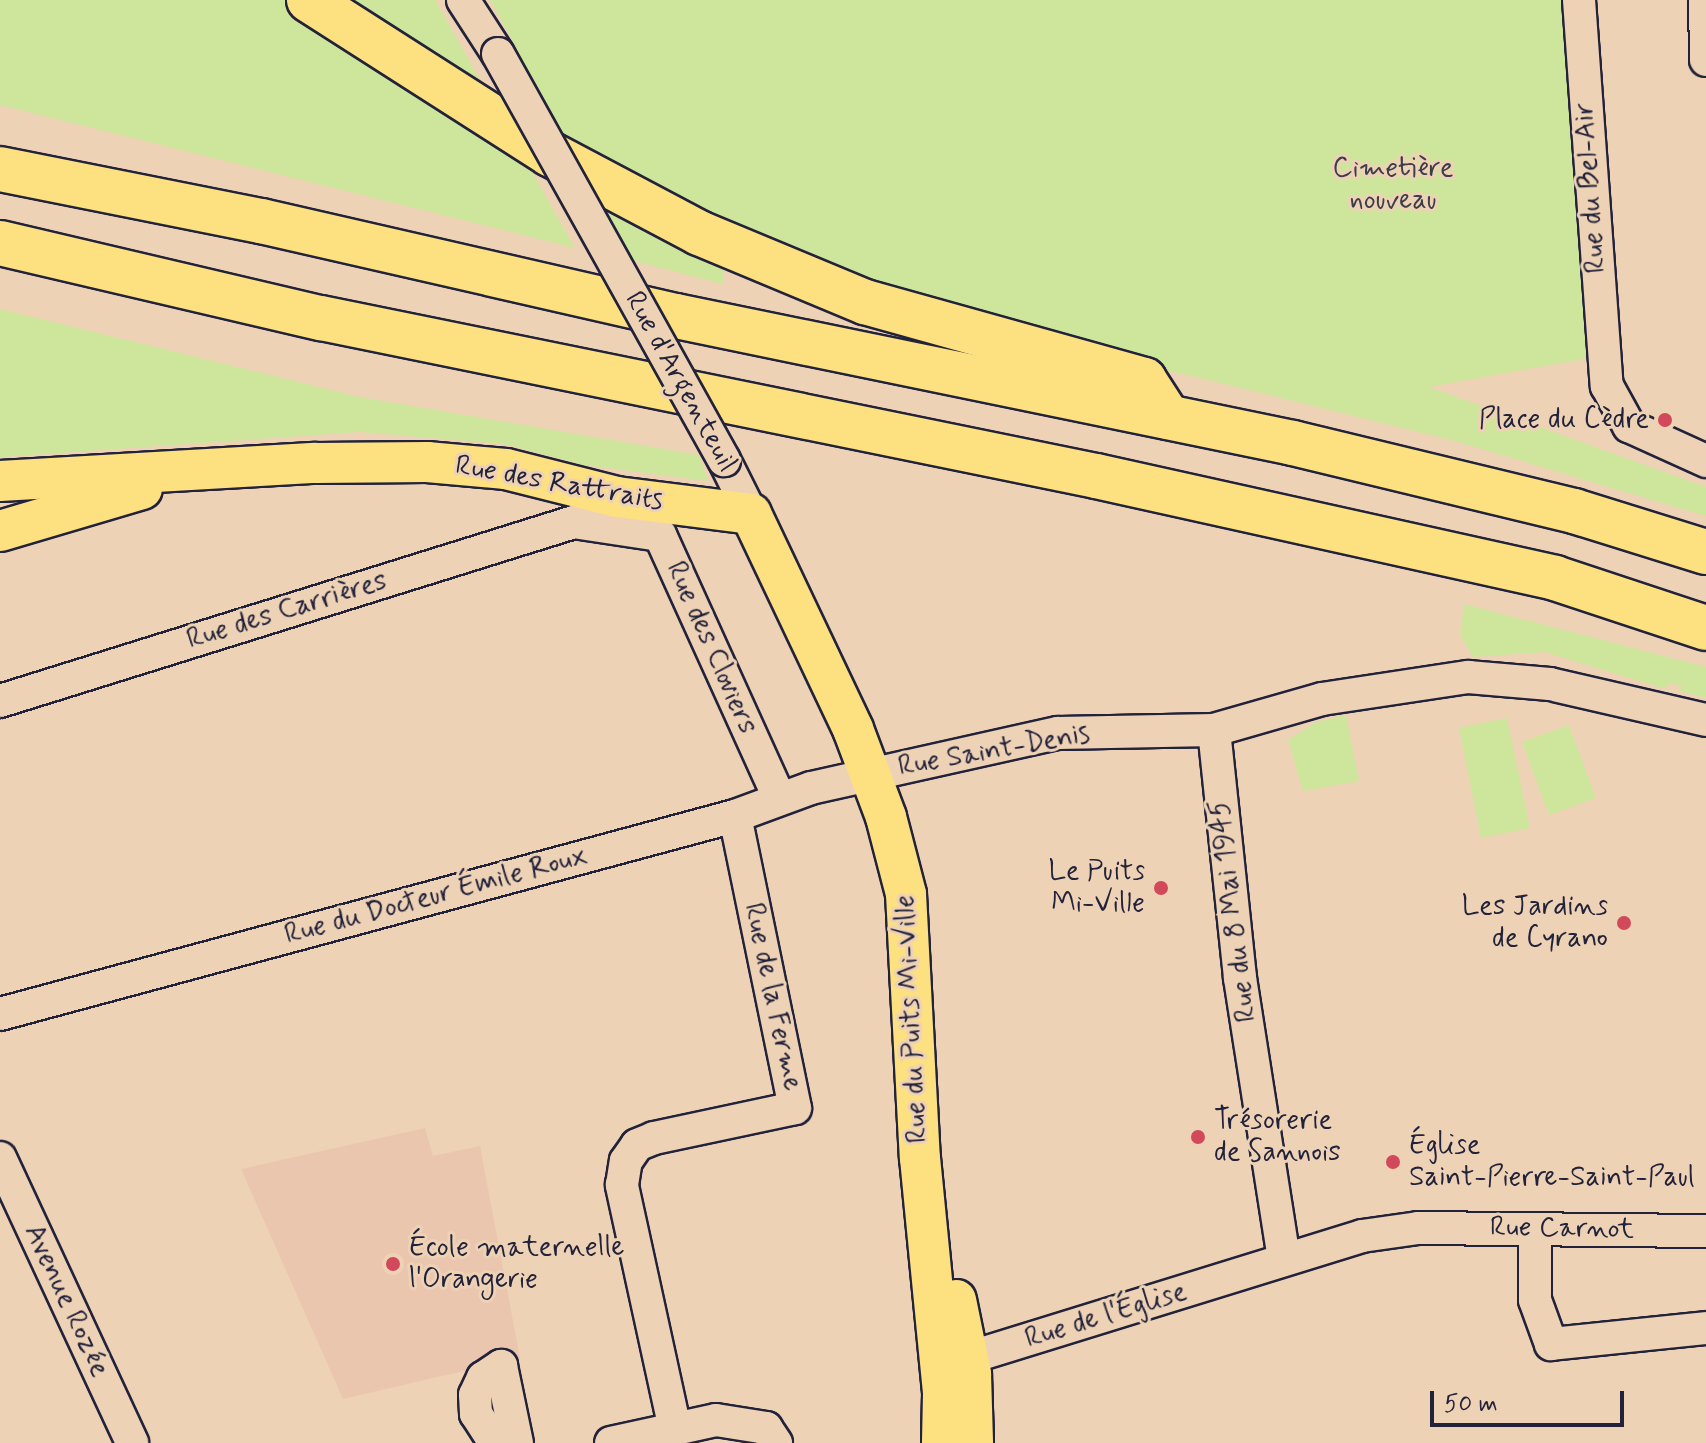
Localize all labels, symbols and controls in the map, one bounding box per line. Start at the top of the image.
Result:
street label: Rue du Bel-Air [1568,102,1614,274]
park label: Cimetière nouveau [1333,152,1453,218]
street label: Rue d'Argenteuil [617,286,743,478]
place label: Place du Cèdre [1478,403,1649,437]
marker: Place du Cèdre [1656,411,1674,429]
street label: Rue des Rattraits [454,449,664,519]
street label: Rue des Cloviers [657,555,765,741]
street label: Rue des Carrières [181,564,393,658]
street label: Rue Saint-Denis [897,718,1091,784]
street label: Rue du 8 Mai 1945 [1204,799,1264,1023]
street label: Rue du Docteur Émile Roux [285,840,587,952]
place label: Le Puits Mi-Ville [1049,855,1145,921]
marker: Le Puits Mi-Ville [1152,879,1170,897]
place label: Les Jardins de Cyrano [1467,890,1608,956]
street label: Rue de la Ferme [735,898,809,1096]
street label: Rue du Puits Mi-Ville [889,898,935,1140]
marker: Les Jardins de Cyrano [1615,914,1633,932]
place label: Trésorerie de Sannois [1214,1104,1344,1170]
marker: Trésorerie de Sannois [1189,1128,1207,1146]
place label: Église Saint-Pierre-Saint-Paul [1409,1129,1694,1195]
marker: Église Saint-Pierre-Saint-Paul [1384,1153,1402,1171]
street label: Rue Carnot [1491,1211,1633,1247]
street label: Avenue Rozée [16,1219,116,1383]
place label: École maternelle l'Orangerie [409,1231,601,1297]
marker: École maternelle l'Orangerie [384,1255,402,1273]
street label: Rue de l'Église [1021,1275,1191,1357]
scale bar [1434,1375,1628,1425]
text: 50 m [1444,1389,1498,1420]

